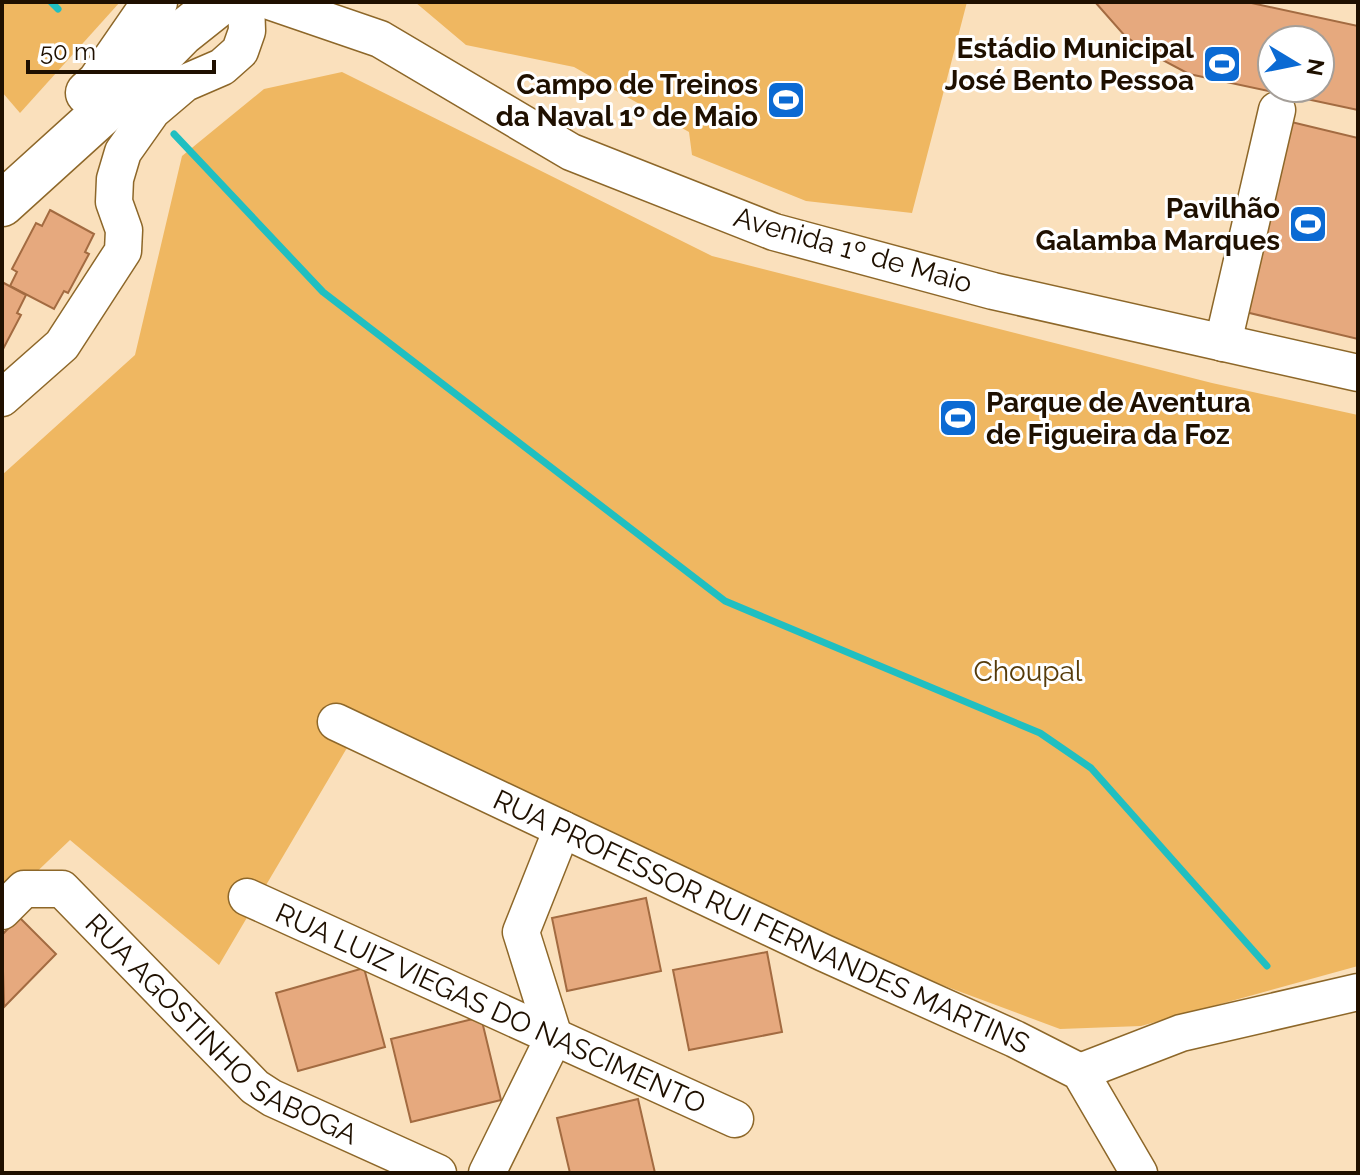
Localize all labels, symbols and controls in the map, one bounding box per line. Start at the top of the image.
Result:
scale bar [28,24,214,74]
north arrow [1256,24,1336,104]
place label: Estádio Municipal José Bento Pessoa [945,32,1194,97]
text: 50 m [40,37,96,66]
sports icon: Estádio Municipal José Bento Pessoa [1201,43,1243,85]
text: N [1301,57,1330,78]
place label: Campo de Treinos da Naval 1º de Maio [496,68,758,133]
sports icon: Campo de Treinos da Naval 1º de Maio [765,79,807,121]
place label: Pavilhão Galamba Marques [1036,192,1280,257]
street label: Avenida 1º de Maio [730,200,976,300]
sports icon: Pavilhão Galamba Marques [1287,203,1329,245]
place label: Parque de Aventura de Figueira da Foz [986,386,1251,451]
sports icon: Parque de Aventura de Figueira da Foz [937,397,979,439]
park label: Choupal [974,655,1083,688]
street label: RUA PROFESSOR RUI FERNANDES MARTINS [488,783,1035,1060]
street label: RUA LUIZ VIEGAS DO NASCIMENTO [271,896,711,1120]
street label: RUA AGOSTINHO SABOGA [79,907,363,1151]

